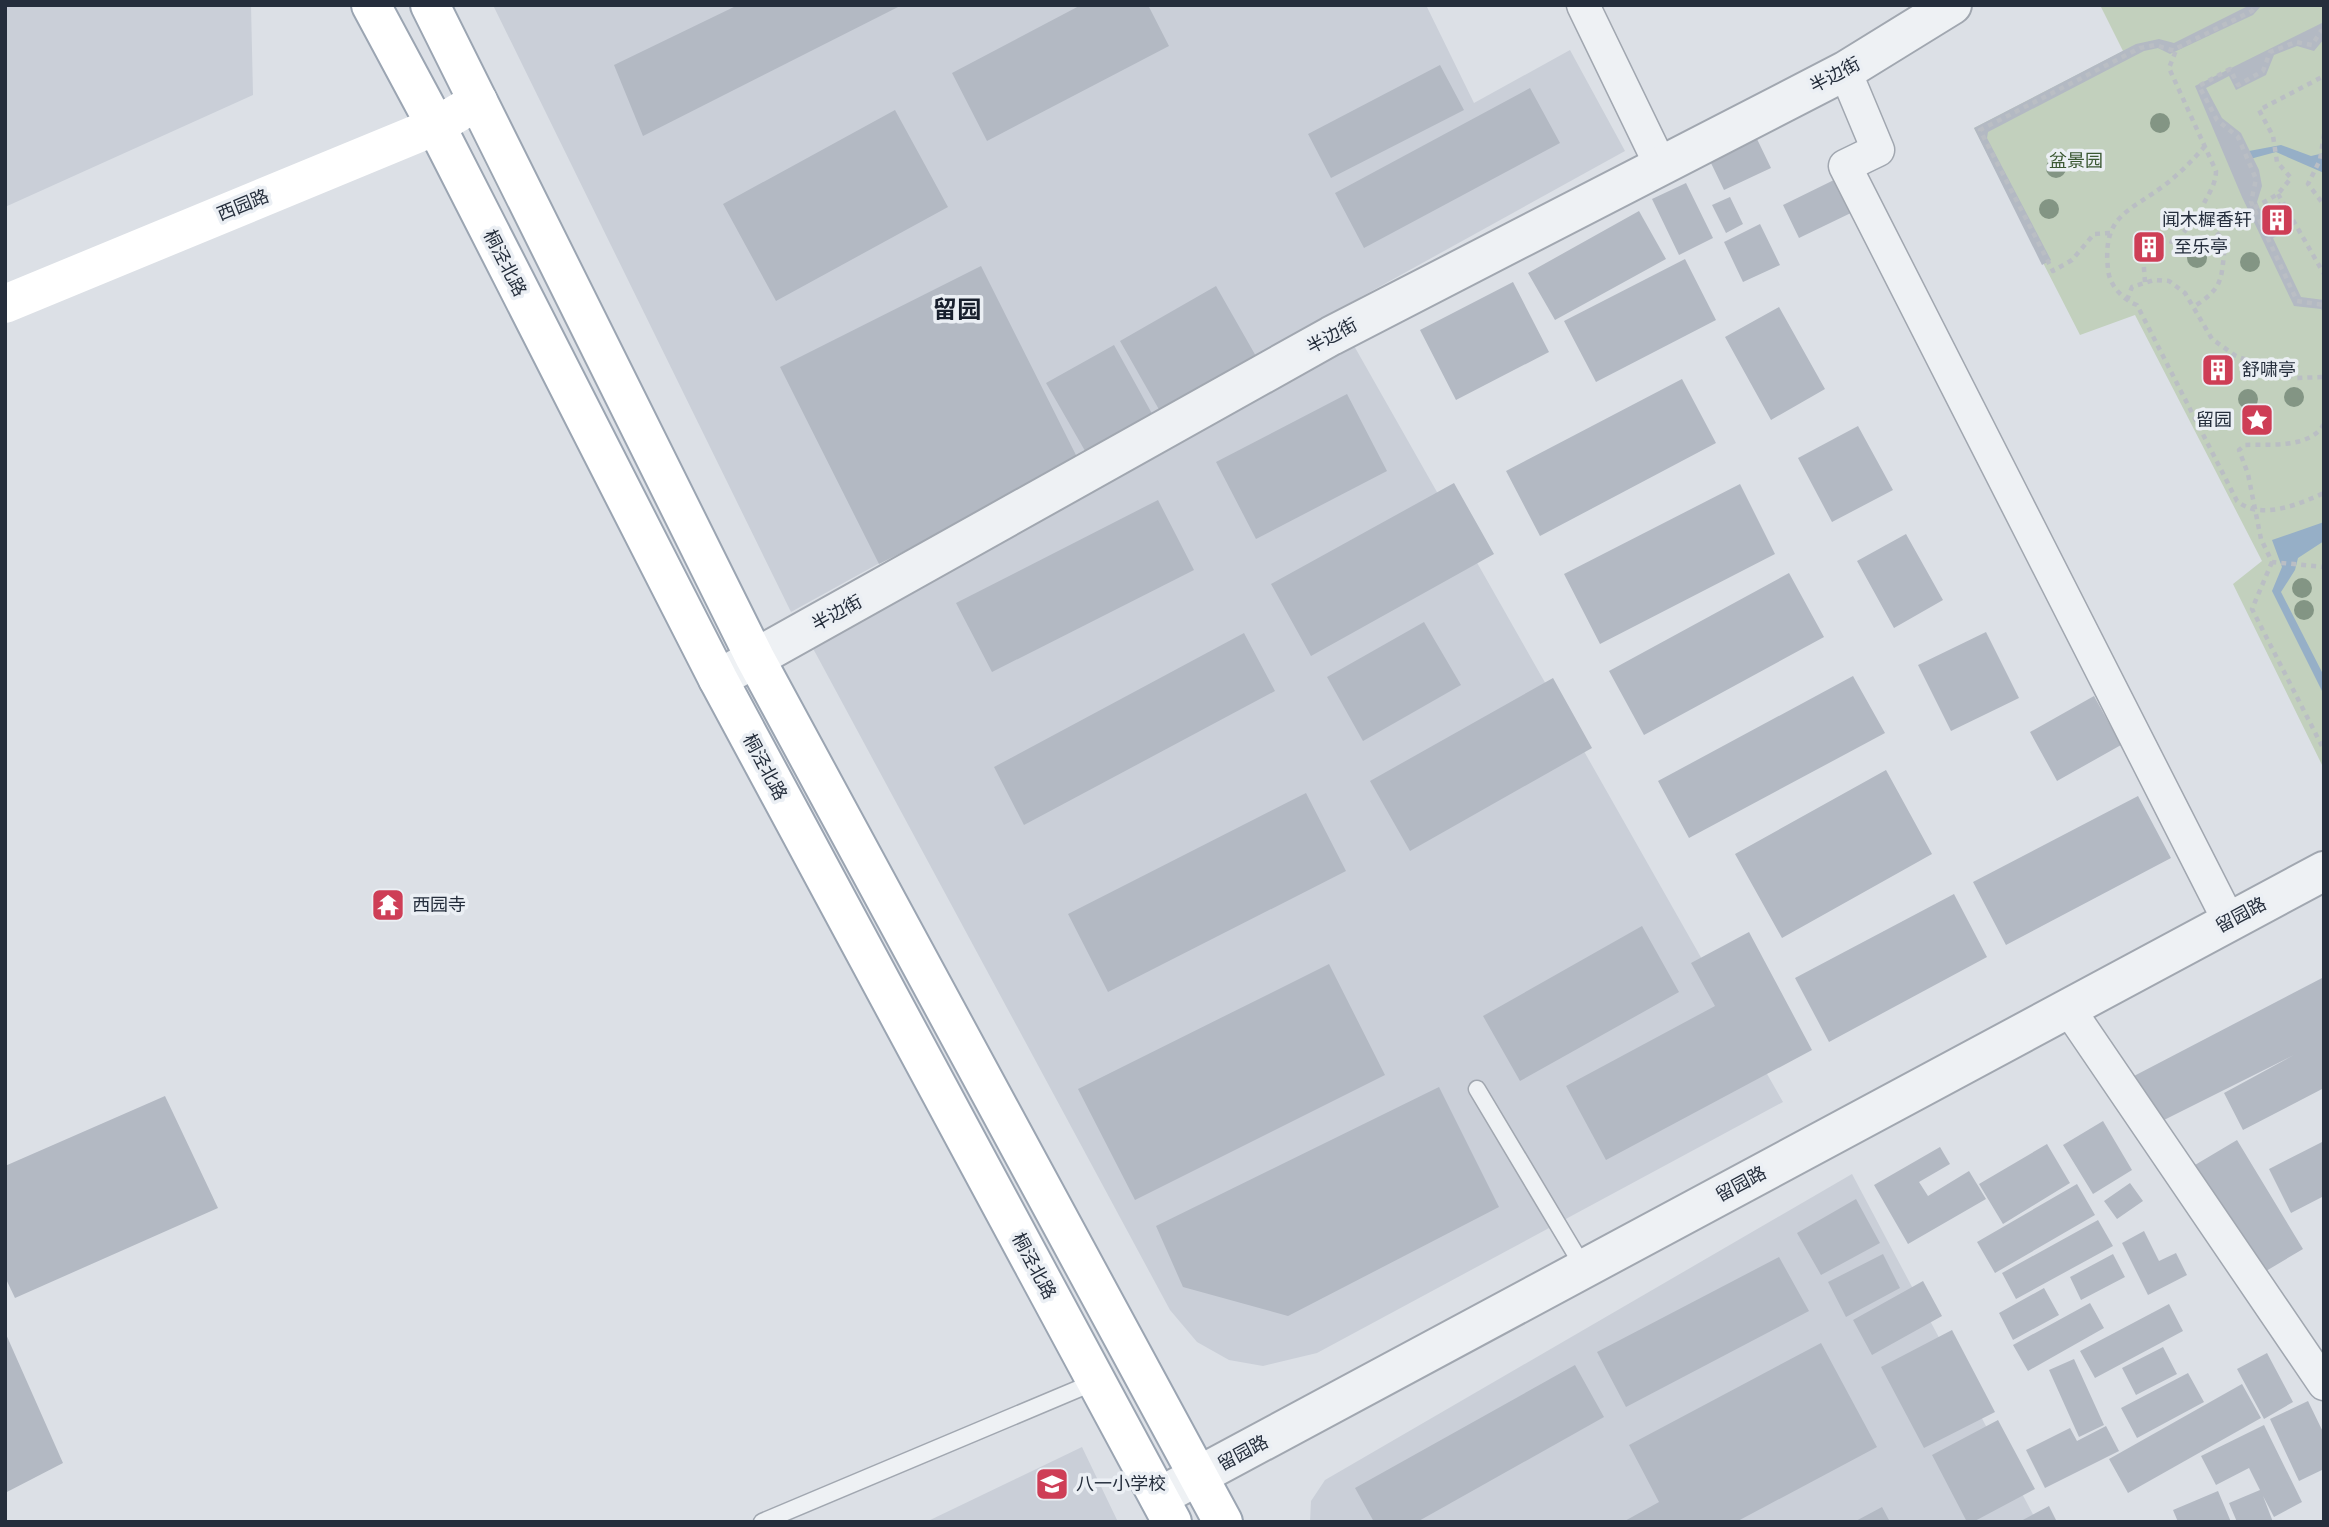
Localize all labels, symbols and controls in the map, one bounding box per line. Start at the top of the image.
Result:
street label: 半边街 [1806,53,1864,97]
park label: 盆景园 [2049,150,2103,171]
street label: 西园路 [214,185,272,224]
building icon: 闻木樨香轩 [2258,201,2296,239]
place label: 闻木樨香轩 [2162,209,2252,230]
street label: 桐泾北路 [480,226,531,300]
building icon: 至乐亭 [2130,228,2168,266]
place label: 至乐亭 [2174,236,2228,257]
district label: 留园 [933,296,981,323]
street label: 半边街 [1303,314,1361,358]
building icon: 舒啸亭 [2199,351,2237,389]
place label: 舒啸亭 [2242,359,2296,380]
place icon: 留园 [2238,401,2276,439]
place label: 留园 [2196,409,2232,430]
street label: 半边街 [808,590,865,635]
street label: 桐泾北路 [739,730,792,803]
temple icon: 西园寺 [369,886,407,924]
street label: 留园路 [2212,893,2270,937]
place label: 西园寺 [412,894,466,915]
street label: 留园路 [1712,1162,1770,1206]
street label: 桐泾北路 [1008,1229,1061,1302]
street label: 留园路 [1214,1431,1272,1475]
school or university icon: 八一小学校 [1033,1465,1071,1503]
place label: 八一小学校 [1076,1473,1166,1494]

